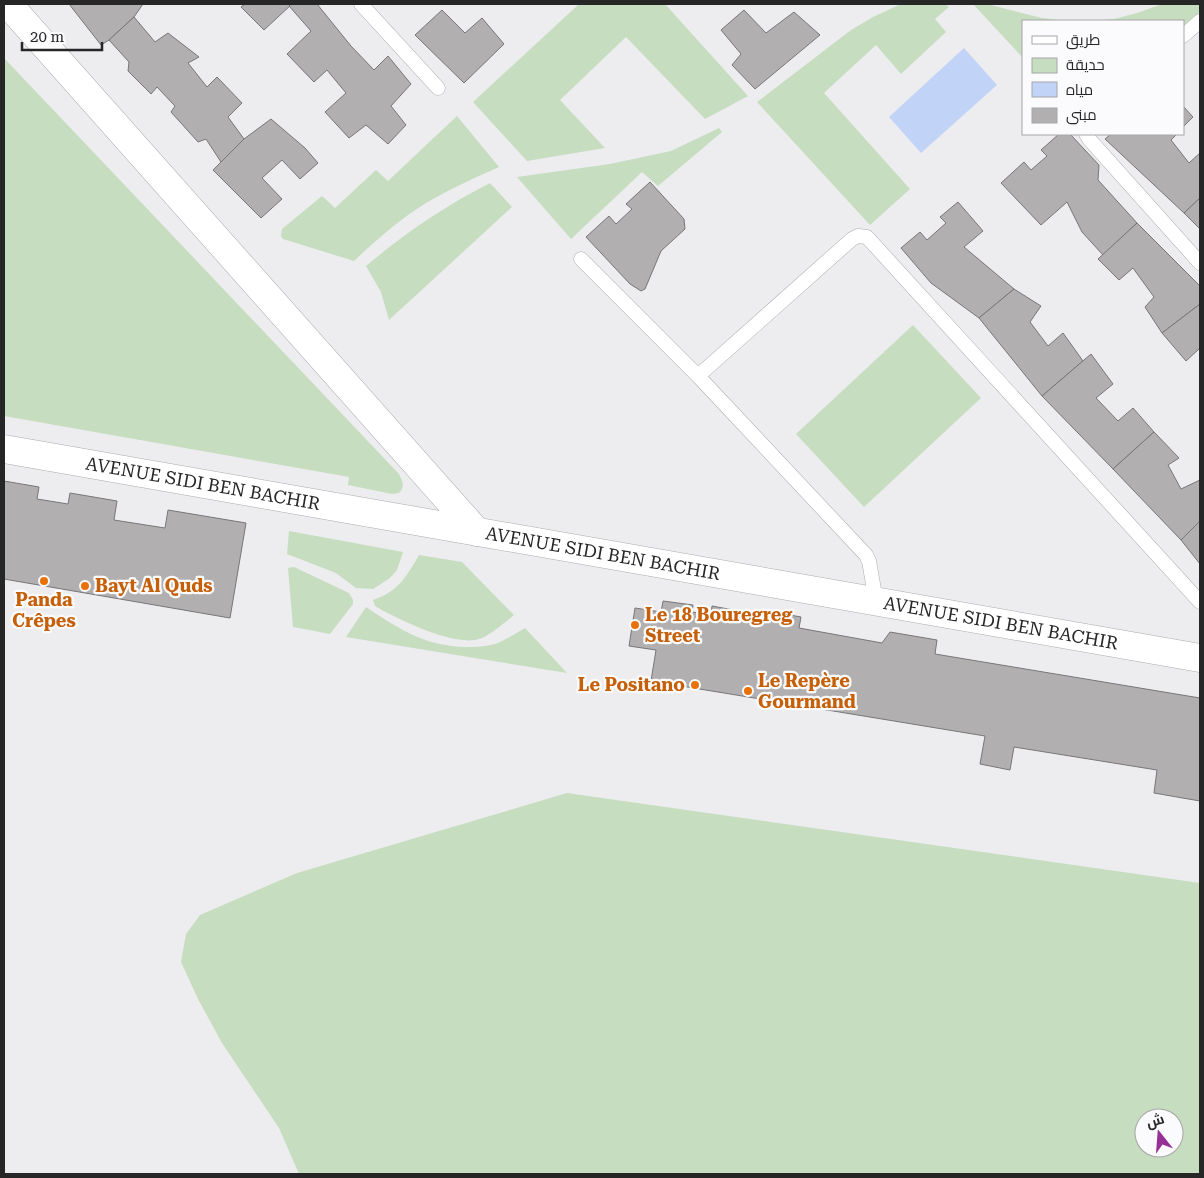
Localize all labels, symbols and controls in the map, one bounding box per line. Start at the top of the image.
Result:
scale bar [22,20,102,52]
legend [1022,20,1184,135]
text: 20 m [30,28,65,46]
text: طريق [1066,31,1100,50]
text: حديقة [1066,56,1105,74]
text: مياه [1066,81,1093,99]
text: مبنى [1066,106,1097,125]
street label: AVENUE SIDI BEN BACHIR [84,452,322,514]
street label: AVENUE SIDI BEN BACHIR [484,522,722,584]
marker: Panda Crêpes [38,575,50,587]
place label: Bayt Al Quds [95,575,213,596]
marker: Bayt Al Quds [79,580,91,592]
place label: Panda Crêpes [12,589,76,631]
street label: AVENUE SIDI BEN BACHIR [882,592,1120,654]
place label: Le 18 Bouregreg Street [645,604,793,646]
marker: Le 18 Bouregreg Street [629,619,641,631]
place label: Le Repère Gourmand [758,670,856,712]
place label: Le Positano [578,674,685,695]
marker: Le Positano [689,679,701,691]
marker: Le Repère Gourmand [742,685,754,697]
north arrow [1134,1108,1184,1158]
text: ش [1144,1110,1166,1132]

